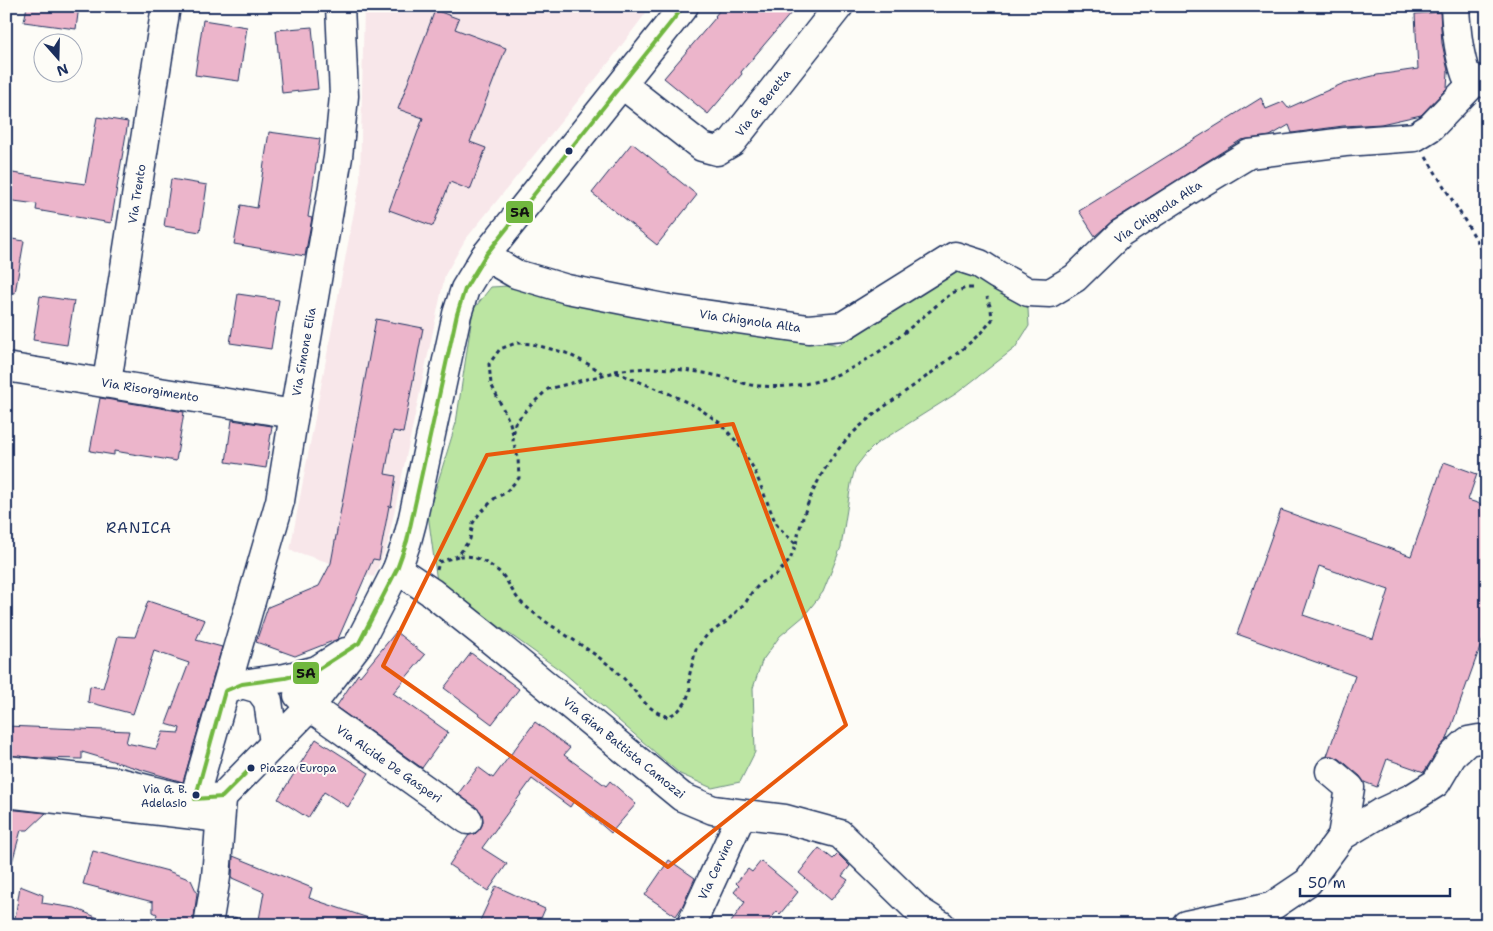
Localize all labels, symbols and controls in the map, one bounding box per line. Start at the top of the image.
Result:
north arrow [32,32,82,82]
text: N [54,60,71,81]
street label: Via G. Beretta [732,66,795,140]
unlabelled marker [564,146,574,156]
street label: Via Trento [124,163,150,225]
street label: Via Chignola Alta [1111,176,1205,247]
line badge: 5A [505,200,534,224]
text: 5A [510,203,530,221]
street label: Via Simone Elia [288,306,320,398]
street label: Via Chignola Alta [698,306,802,336]
street label: Via Risorgimento [100,374,200,406]
district label: RANICA [106,518,172,538]
line badge: 5A [292,661,320,685]
text: 5A [296,664,316,682]
street label: Via Gian Battista Camozzi [560,694,688,802]
street label: Via Alcide De Gasperi [333,721,445,807]
place label: Piazza Europa [260,761,336,776]
marker: Piazza Europa [246,763,256,773]
place label: Via G. B. Adelasio [141,782,187,811]
marker: Via G. B. Adelasio [191,790,201,800]
street label: Via Cervino [695,836,737,902]
scale bar [1300,866,1450,898]
text: 50 m [1308,873,1346,893]

